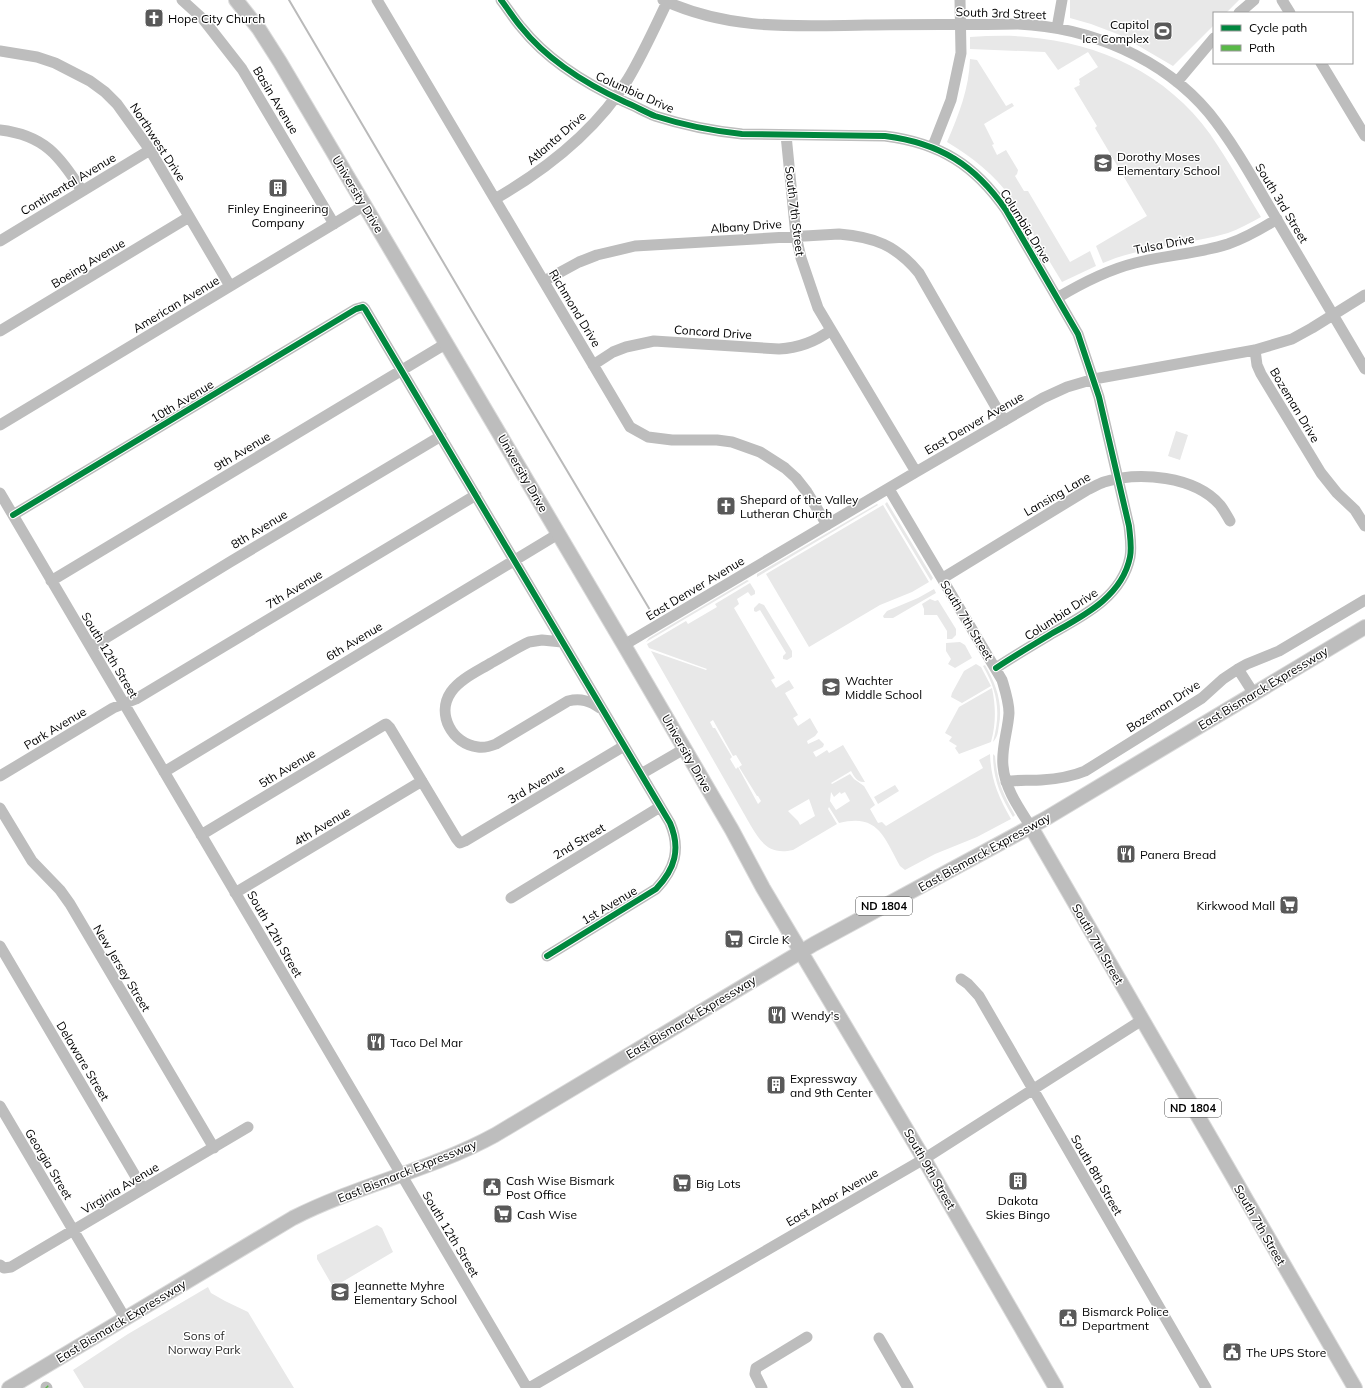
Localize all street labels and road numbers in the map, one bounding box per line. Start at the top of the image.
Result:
street label: South 3rd Street [955,4,1047,22]
street label: Basin Avenue [250,64,302,136]
street label: Columbia Drive [593,68,677,116]
street label: Northwest Drive [127,100,189,184]
street label: Atlanta Drive [523,108,589,168]
street label: Continental Avenue [18,150,118,218]
street label: University Drive [329,153,387,235]
street label: South 3rd Street [1252,160,1312,246]
street label: South 7th Street [782,165,808,257]
street label: Columbia Drive [997,186,1055,266]
street label: Albany Drive [710,216,782,236]
street label: Tulsa Drive [1132,231,1196,257]
street label: Boeing Avenue [48,235,128,291]
street label: Richmond Drive [546,266,604,350]
street label: American Avenue [130,272,222,336]
street label: Concord Drive [674,322,752,342]
street label: Bozeman Drive [1267,365,1323,445]
street label: 10th Avenue [148,376,216,426]
street label: East Denver Avenue [922,389,1026,457]
street label: 9th Avenue [211,428,273,474]
street label: University Drive [495,431,551,515]
street label: Lansing Lane [1021,469,1093,519]
street label: 8th Avenue [228,506,290,552]
street label: East Denver Avenue [643,553,747,623]
street label: 7th Avenue [263,566,325,612]
street label: South 7th Street [937,577,997,663]
street label: Columbia Drive [1022,585,1100,643]
street label: South 12th Street [78,609,142,701]
street label: 6th Avenue [323,618,385,664]
street label: East Bismarck Expressway [1195,643,1331,733]
street label: Bozeman Drive [1123,677,1203,735]
street label: Park Avenue [21,703,89,753]
street label: University Drive [659,711,715,795]
street label: 5th Avenue [256,745,318,791]
street label: 3rd Avenue [505,761,567,807]
street label: 4th Avenue [291,803,353,849]
street label: East Bismarck Expressway [915,809,1053,895]
street label: 2nd Street [550,820,608,862]
street label: 1st Avenue [578,883,640,927]
street label: South 12th Street [244,888,306,980]
road number: ND 1804 [856,897,912,915]
street label: South 7th Street [1069,901,1127,987]
street label: New Jersey Street [90,922,154,1014]
street label: East Bismarck Expressway [623,972,759,1062]
street label: Delaware Street [53,1019,113,1103]
road number: ND 1804 [1165,1099,1221,1117]
street label: Georgia Street [22,1126,76,1202]
street label: South 9th Street [901,1126,959,1212]
street label: South 8th Street [1068,1132,1126,1218]
street label: East Bismarck Expressway [335,1136,479,1206]
street label: Virginia Avenue [79,1159,161,1217]
street label: East Arbor Avenue [783,1165,881,1229]
street label: South 7th Street [1231,1182,1289,1268]
street label: South 12th Street [419,1188,483,1280]
street label: East Bismarck Expressway [53,1276,189,1366]

